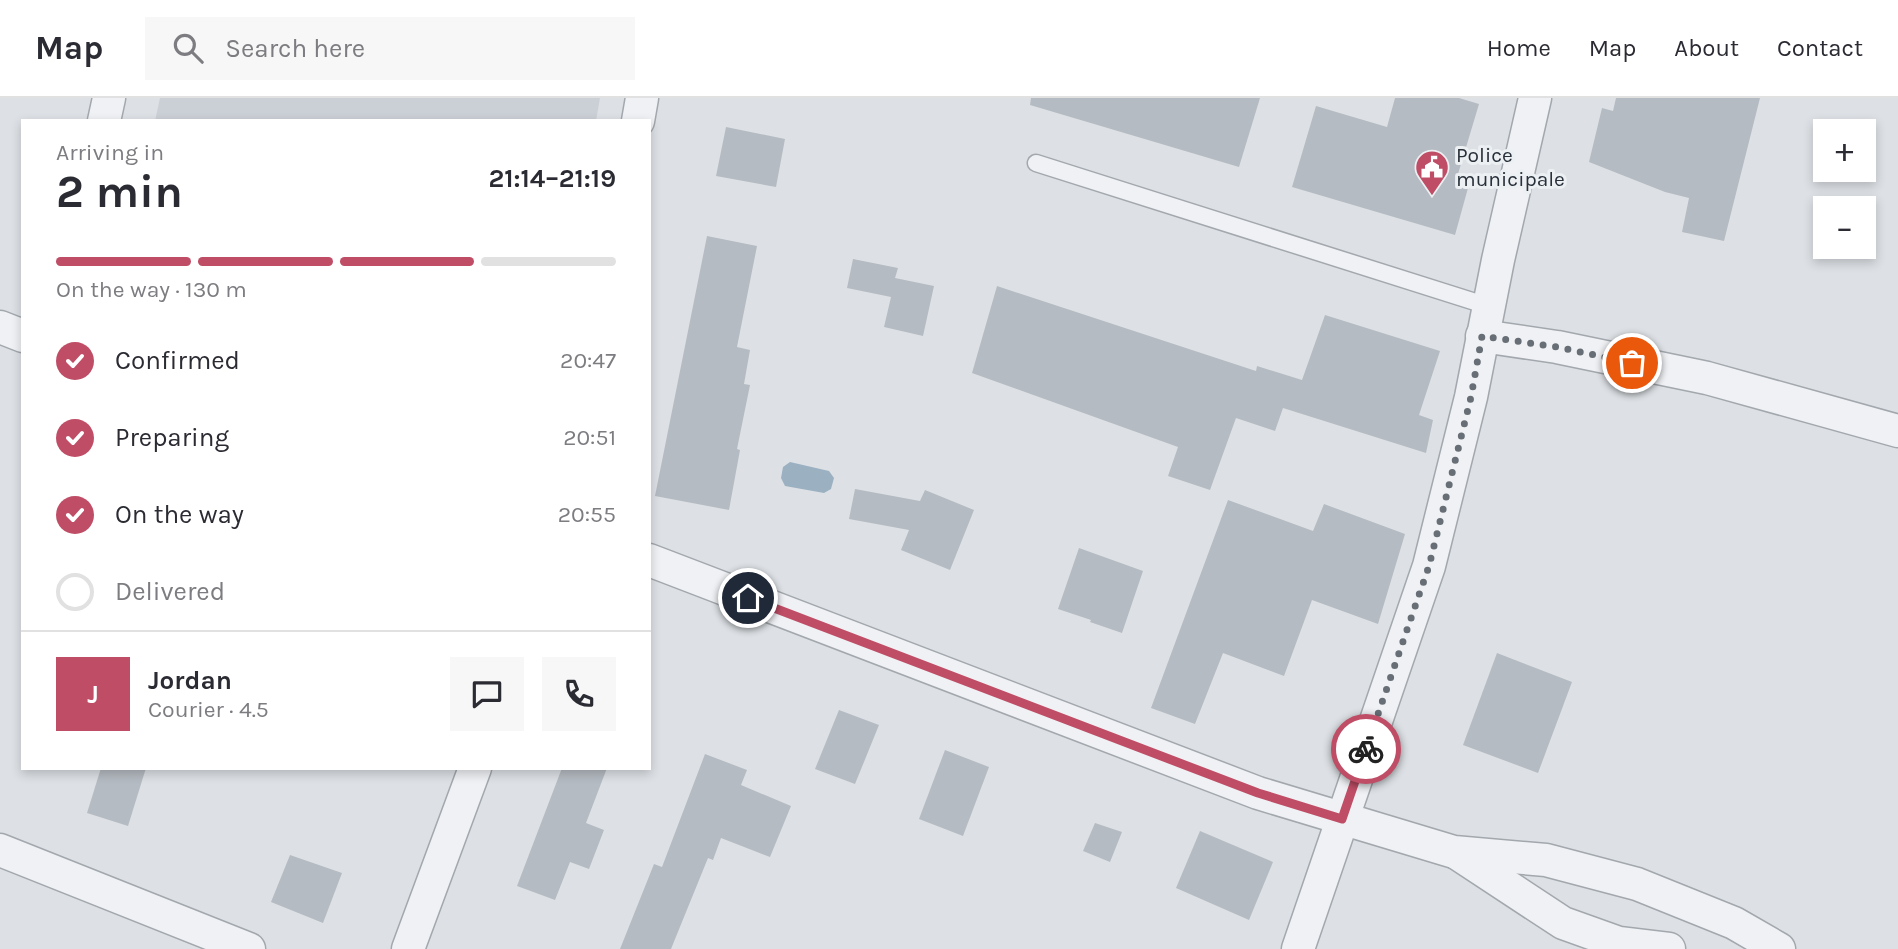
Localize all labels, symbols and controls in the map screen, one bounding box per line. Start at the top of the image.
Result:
search box [145,17,635,80]
text: Map [35,29,103,67]
icon: search [169,29,207,67]
text: Search here [225,33,365,64]
text: Home [1487,34,1551,62]
text: Map [1589,34,1636,62]
text: About [1674,34,1739,62]
text: Contact [1777,34,1863,62]
map controls [1813,119,1876,259]
button: + [1813,119,1876,182]
text: Arriving in [56,139,164,166]
place label: Police municipale [1456,143,1565,191]
public building icon: Police municipale [1413,148,1451,197]
text: 21:14–21:19 [488,163,616,194]
text: 2 min [56,165,183,219]
button: − [1813,196,1876,259]
text: On the way · 130 m [56,276,247,303]
pin [1602,333,1662,393]
icon: check [56,342,94,380]
icon: bag [1613,344,1651,382]
text: Confirmed [115,345,240,376]
text: 20:47 [560,347,616,374]
icon: check [56,419,94,457]
text: Preparing [115,422,229,453]
text: 20:51 [563,424,616,451]
icon: check [56,496,94,534]
text: On the way [115,499,244,530]
text: 20:55 [558,501,616,528]
pin [718,568,778,628]
text: Delivered [115,576,225,607]
icon: home [729,579,767,617]
button: chat [450,657,524,731]
button: phone [542,657,616,731]
text: Jordan [148,665,232,696]
text: J [87,679,99,710]
text: Courier · 4.5 [148,696,269,723]
courier [1331,714,1401,784]
icon: bike [1347,730,1385,768]

